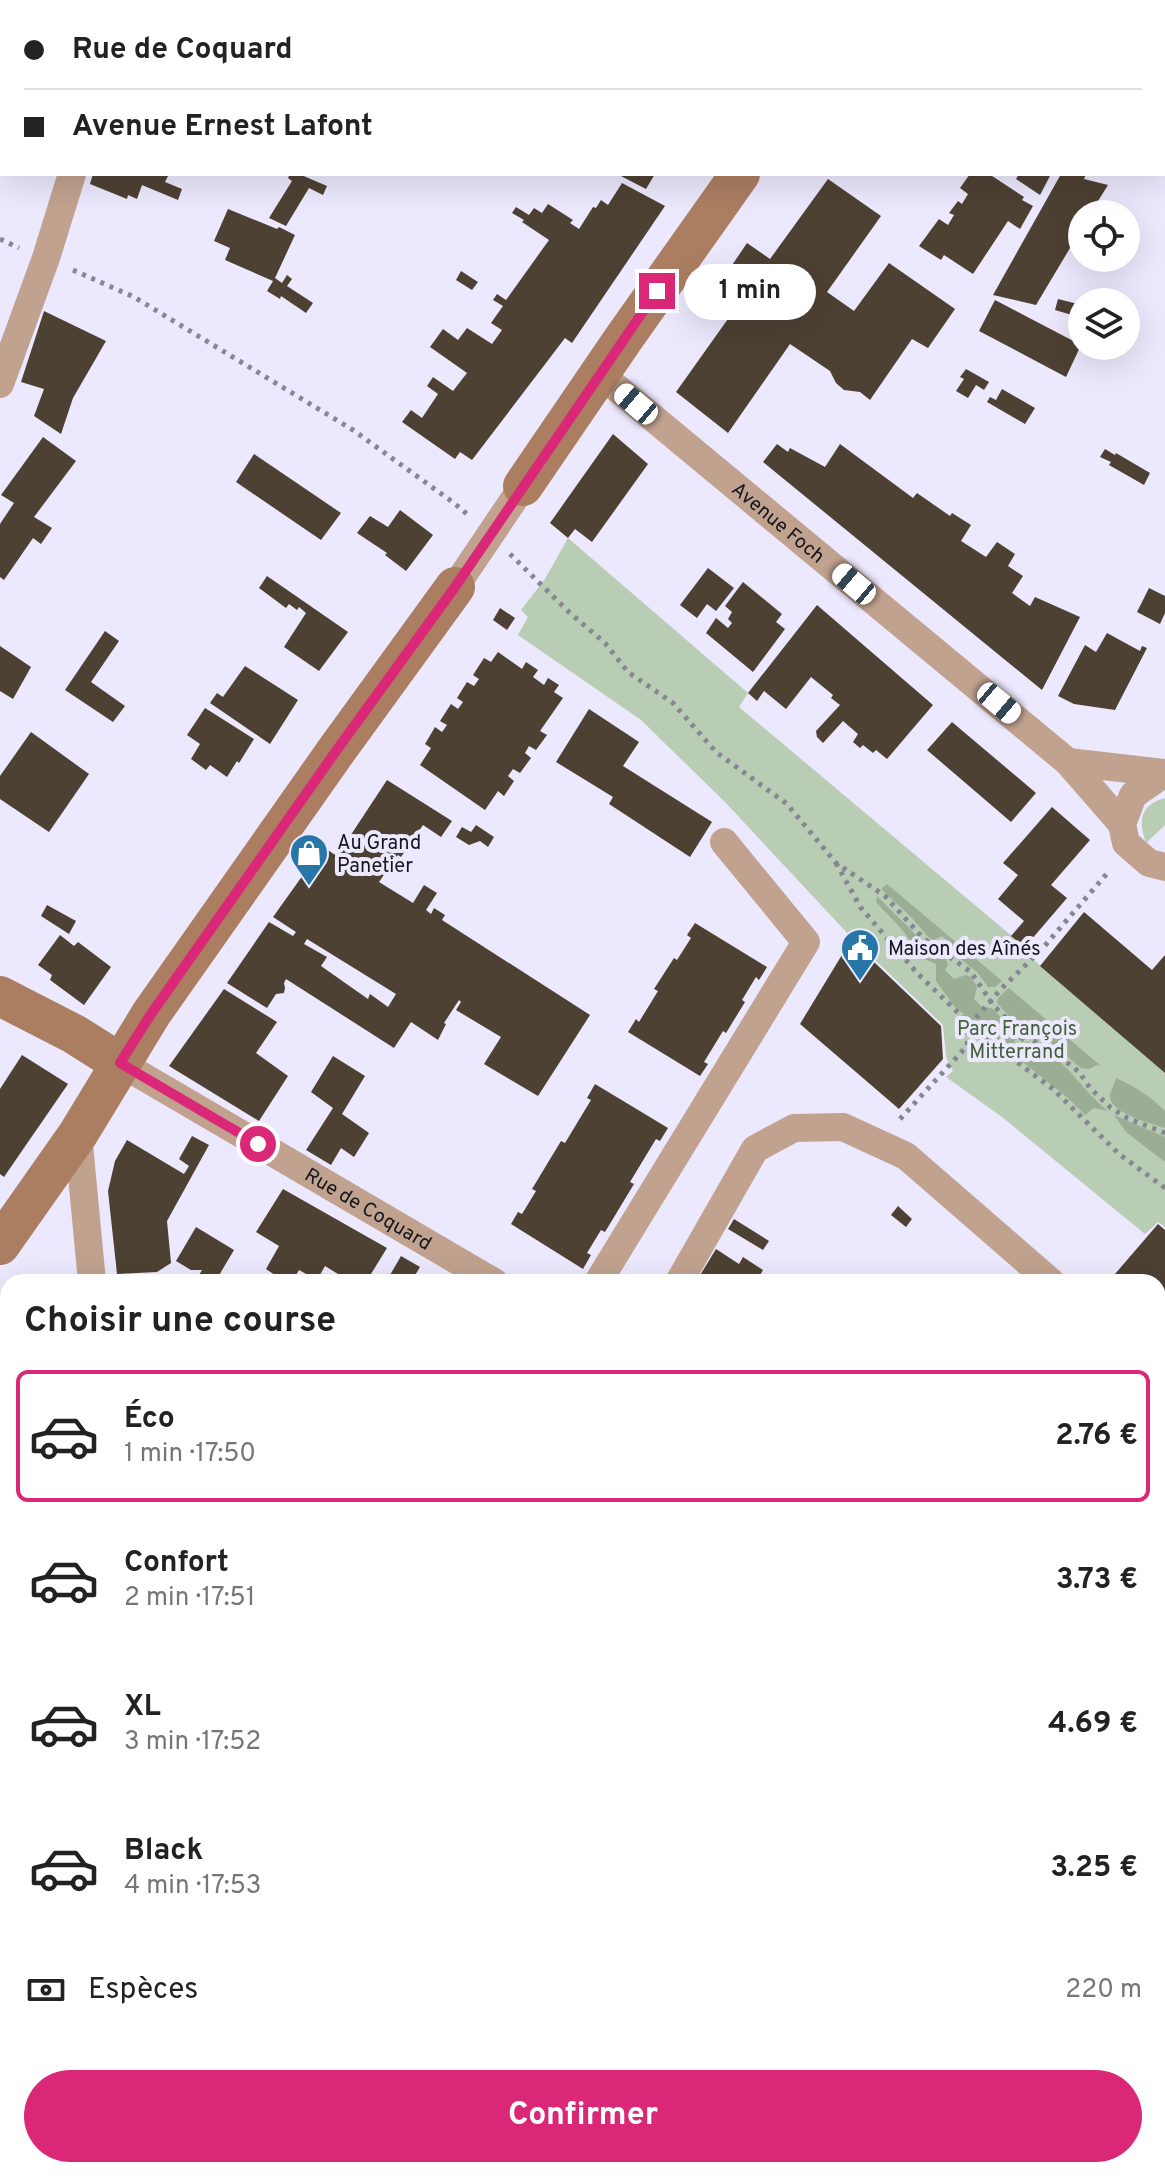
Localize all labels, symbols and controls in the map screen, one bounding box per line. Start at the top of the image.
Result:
text: Rue de Coquard [72,32,293,69]
text: Avenue Ernest Lafont [72,109,373,146]
map controls [1068,200,1140,360]
button: locate [1068,200,1140,272]
callout: 1 min [685,263,817,319]
route end [639,273,675,309]
text: 1 min [719,275,781,308]
button: layers [1068,288,1140,360]
car [610,379,662,429]
street label: Avenue Foch [725,477,830,570]
car [828,559,880,609]
car [973,678,1025,728]
place label: Au Grand Panetier [337,831,421,880]
shop icon: Au Grand Panetier [288,832,330,887]
public building icon: Maison des Aînés [839,927,881,982]
place label: Maison des Aînés [888,937,1041,963]
park label: Parc François Mitterrand [957,1017,1077,1066]
route start [240,1126,276,1162]
street label: Rue de Coquard [299,1163,436,1258]
text: Choisir une course [24,1299,336,1345]
icon: car [28,1400,100,1472]
text: Éco [124,1401,175,1438]
text: 2.76 € [1055,1418,1138,1455]
text: 1 min · 17:50 [124,1438,256,1471]
icon: car [28,1544,100,1616]
text: Confort [124,1545,229,1582]
text: 3.73 € [1056,1562,1138,1599]
text: 2 min · 17:51 [124,1582,255,1615]
icon: car [28,1688,100,1760]
text: XL [124,1689,161,1726]
text: 4.69 € [1048,1706,1138,1743]
text: 3 min · 17:52 [124,1726,261,1759]
icon: car [28,1832,100,1904]
text: Black [124,1833,203,1870]
text: 3.25 € [1050,1850,1138,1887]
text: 4 min · 17:53 [124,1870,262,1903]
icon: cash [24,1968,68,2012]
text: Espèces [88,1972,198,2009]
text: 220 m [1065,1974,1142,2007]
button: Confirmer [24,2070,1142,2162]

